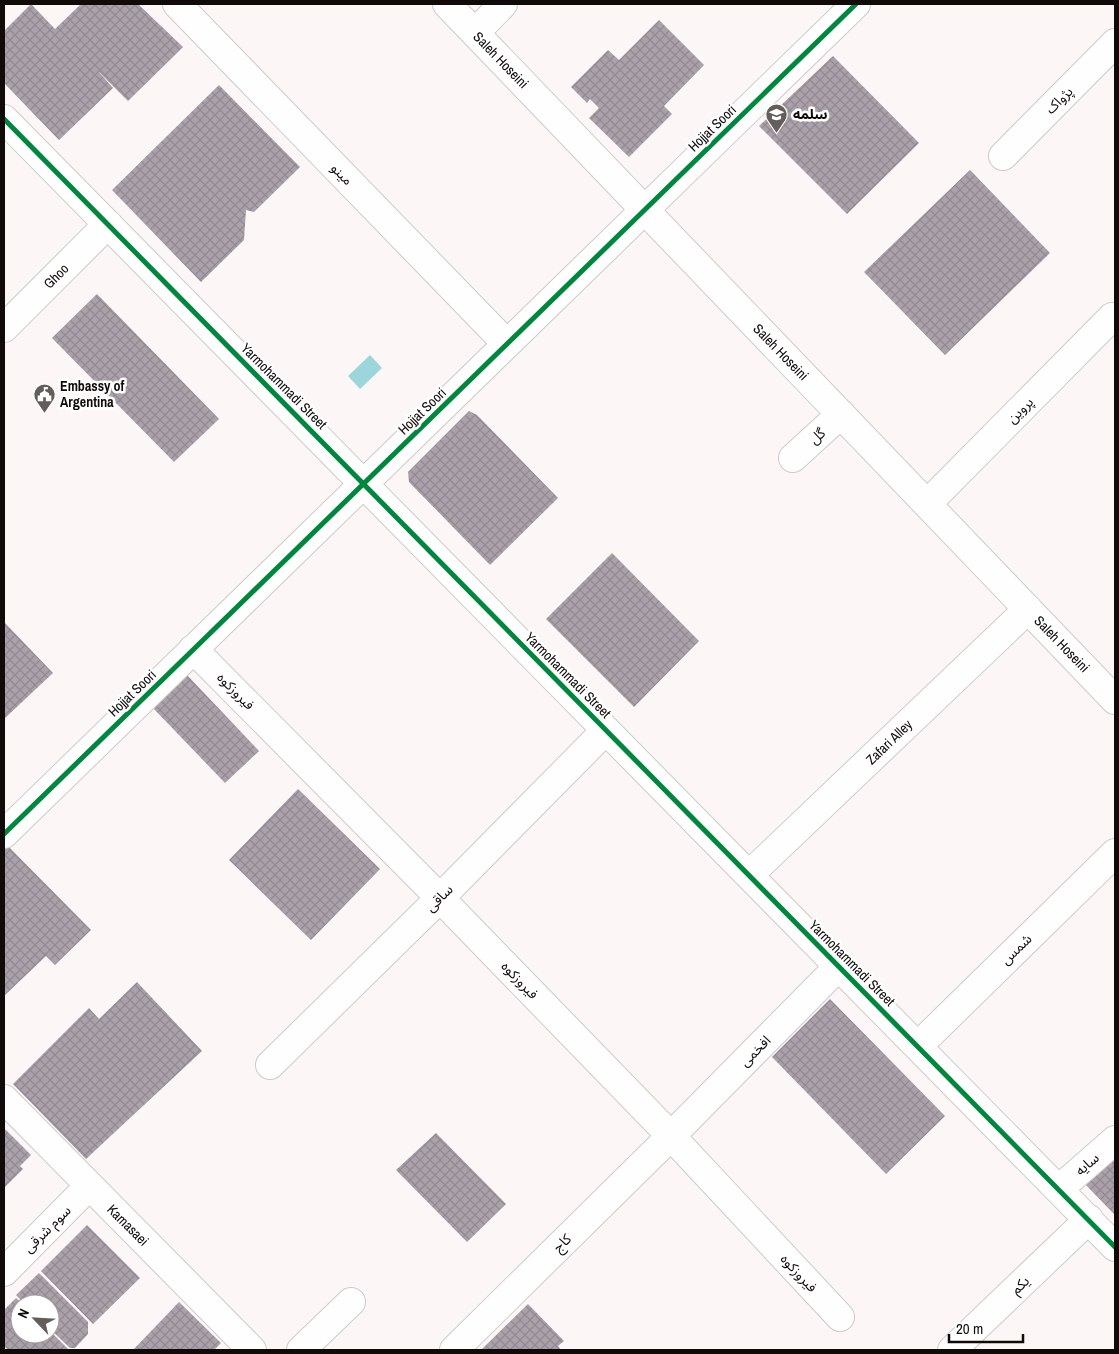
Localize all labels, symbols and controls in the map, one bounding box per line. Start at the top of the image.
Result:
street label: Saleh Hoseini [469,28,533,92]
street label: پژواک [1041,82,1077,118]
street label: Hojjat Soori [684,101,740,155]
school or university icon: سلمه [765,102,789,133]
place label: سلمه [793,105,828,123]
street label: مینو [327,159,357,189]
street label: Ghoo [40,260,72,292]
street label: Saleh Hoseini [749,320,813,384]
street label: Yarmohammadi Street [237,339,331,433]
place label: Embassy of Argentina [60,377,125,411]
public building icon: Embassy of Argentina [32,382,56,413]
street label: Hojjat Soori [394,384,450,438]
street label: پروین [1003,393,1038,428]
street label: گل [805,424,829,448]
street label: Saleh Hoseini [1030,612,1094,676]
street label: Yarmohammadi Street [521,628,615,722]
street label: Hojjat Soori [104,666,160,720]
street label: فیروزکوه [213,668,259,714]
street label: Zafari Alley [862,715,916,768]
street label: ساقی [421,880,457,916]
street label: Yarmohammadi Street [805,916,899,1010]
street label: شمس [996,930,1036,968]
street label: فیروزکوه [498,957,542,1003]
street label: افخمی [736,1032,774,1070]
street label: سایه [1071,1149,1103,1179]
street label: Kamasaei [103,1200,153,1250]
street label: سوم شرقی [19,1201,76,1258]
street label: کاج [549,1230,577,1257]
street label: فیروزکوه [777,1250,821,1296]
street label: یکم [1007,1272,1035,1300]
north arrow [10,1294,60,1344]
text: N [13,1306,33,1321]
scale bar [949,1312,1023,1344]
text: 20 m [956,1318,983,1339]

